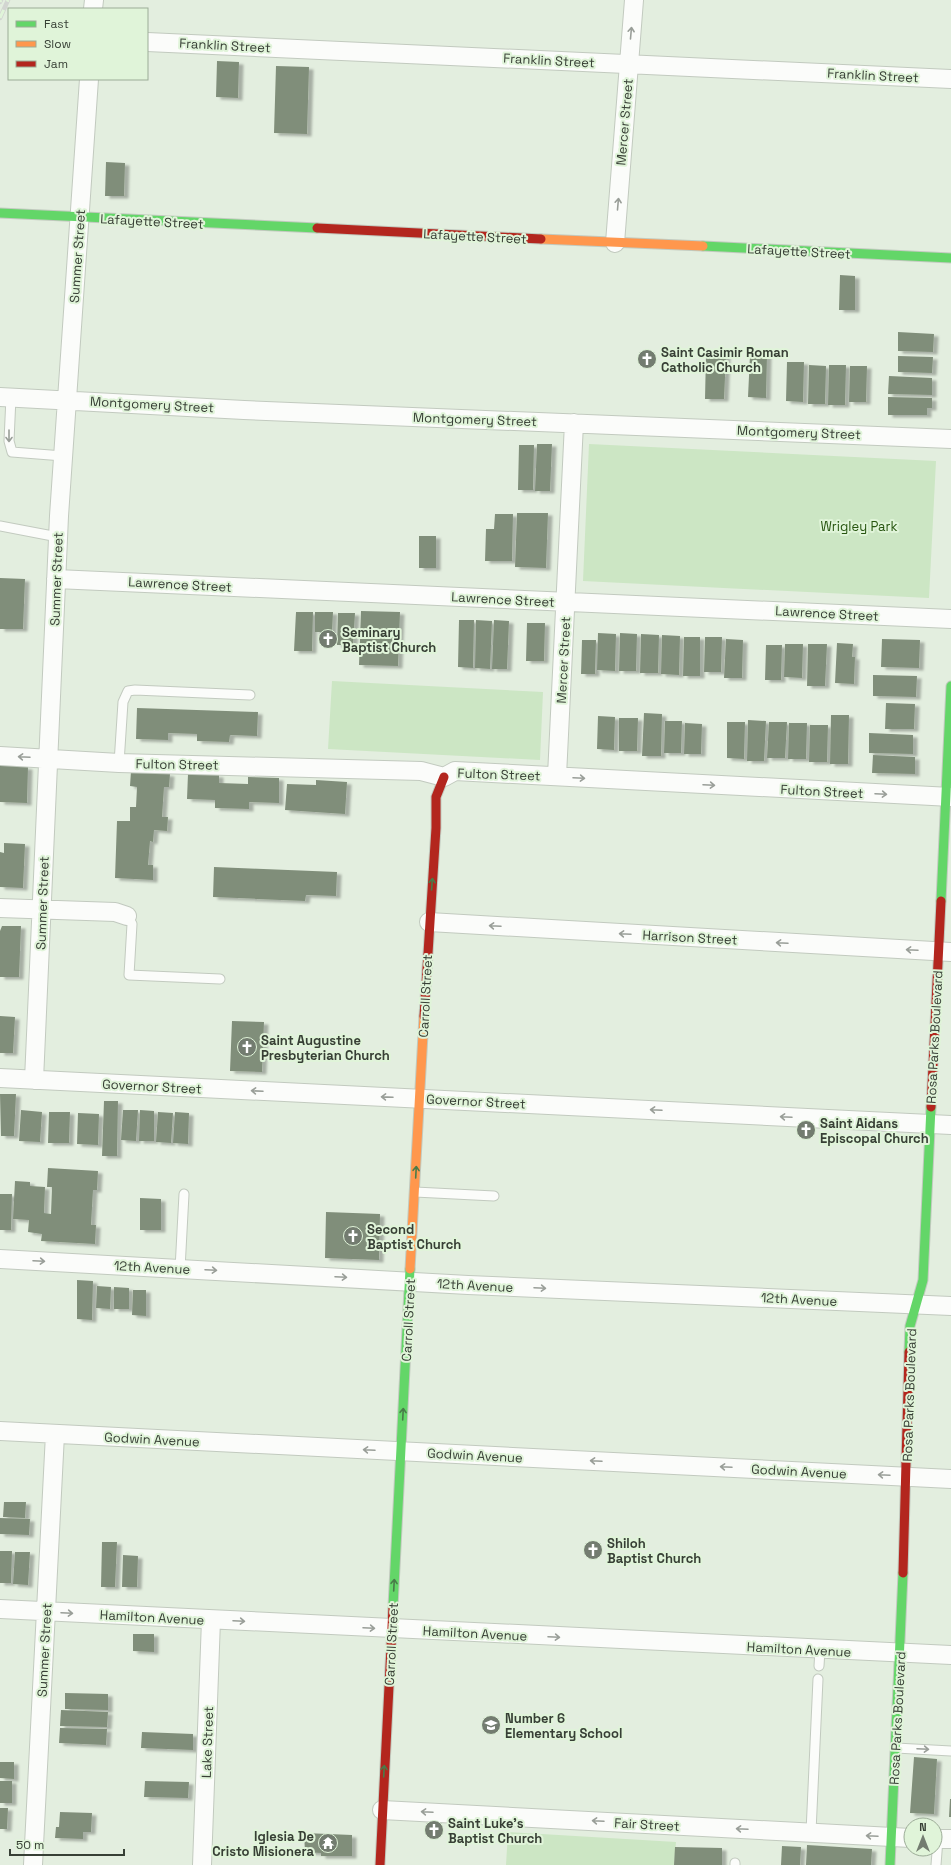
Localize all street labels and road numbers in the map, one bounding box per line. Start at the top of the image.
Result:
street label: Franklin Street [179,35,271,56]
street label: Franklin Street [503,50,595,71]
street label: Franklin Street [827,65,919,86]
street label: Mercer Street [612,78,637,166]
street label: Summer Street [66,209,89,303]
street label: Lafayette Street [100,210,204,233]
street label: Lafayette Street [423,225,527,248]
street label: Lafayette Street [747,240,851,263]
street label: Montgomery Street [90,393,214,416]
street label: Montgomery Street [413,409,537,430]
street label: Montgomery Street [737,422,861,443]
street label: Summer Street [46,532,67,626]
street label: Lawrence Street [128,573,232,596]
street label: Lawrence Street [451,588,555,611]
street label: Lawrence Street [775,602,879,625]
street label: Mercer Street [553,616,574,704]
street label: Fulton Street [135,755,219,774]
street label: Fulton Street [457,765,541,784]
street label: Fulton Street [780,781,864,802]
street label: Summer Street [32,856,53,950]
street label: Harrison Street [642,927,738,948]
street label: Carroll Street [415,954,436,1038]
street label: Rosa Parks Boulevard [923,970,946,1104]
street label: Governor Street [102,1075,202,1098]
street label: Governor Street [426,1090,526,1113]
street label: 12th Avenue [113,1257,191,1278]
street label: 12th Avenue [436,1275,514,1296]
street label: Carroll Street [398,1278,419,1362]
street label: 12th Avenue [760,1289,838,1310]
street label: Rosa Parks Boulevard [899,1328,920,1462]
street label: Godwin Avenue [104,1429,200,1450]
street label: Godwin Avenue [427,1445,523,1466]
street label: Godwin Avenue [751,1461,847,1482]
street label: Carroll Street [381,1602,402,1686]
street label: Summer Street [34,1603,55,1697]
street label: Hamilton Avenue [99,1606,205,1629]
street label: Hamilton Avenue [422,1622,528,1645]
street label: Hamilton Avenue [746,1638,852,1661]
street label: Rosa Parks Boulevard [886,1651,909,1785]
street label: Lake Street [198,1706,217,1778]
street label: Fair Street [614,1814,680,1835]

